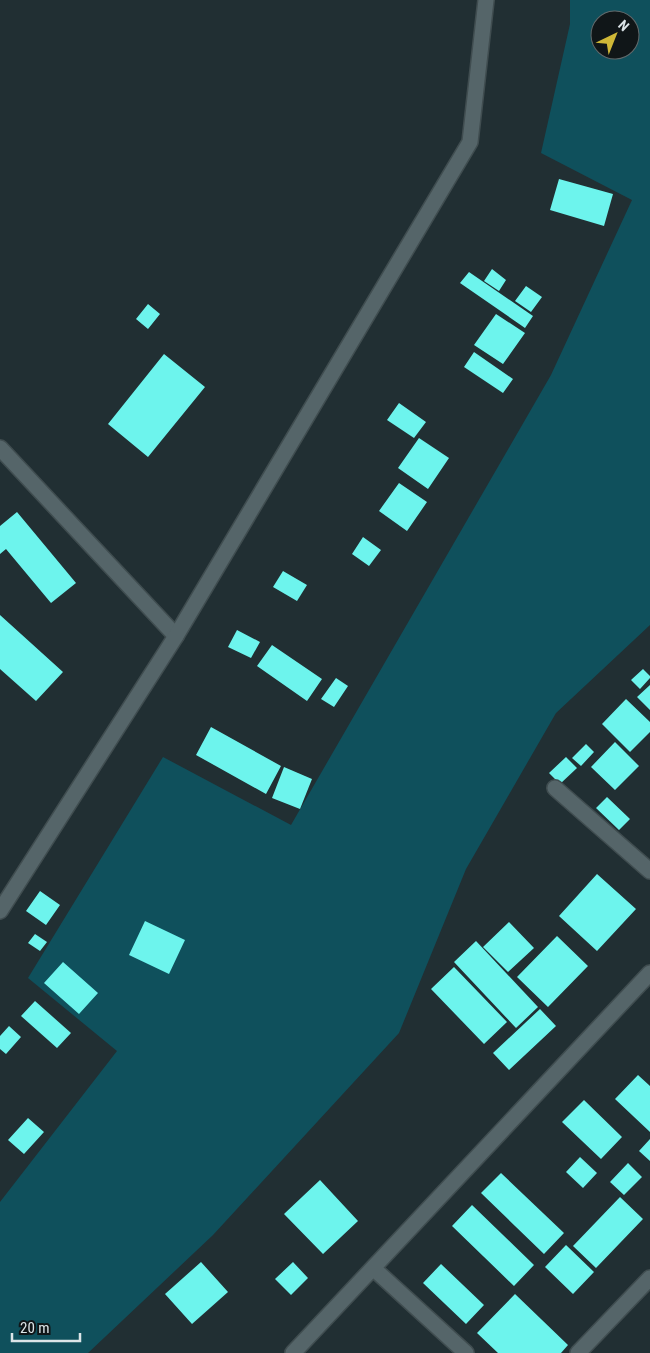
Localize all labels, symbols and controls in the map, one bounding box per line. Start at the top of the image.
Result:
north arrow [590,10,640,60]
text: N [615,17,632,34]
scale bar [12,1310,80,1342]
text: 20 m [20,1319,50,1337]

